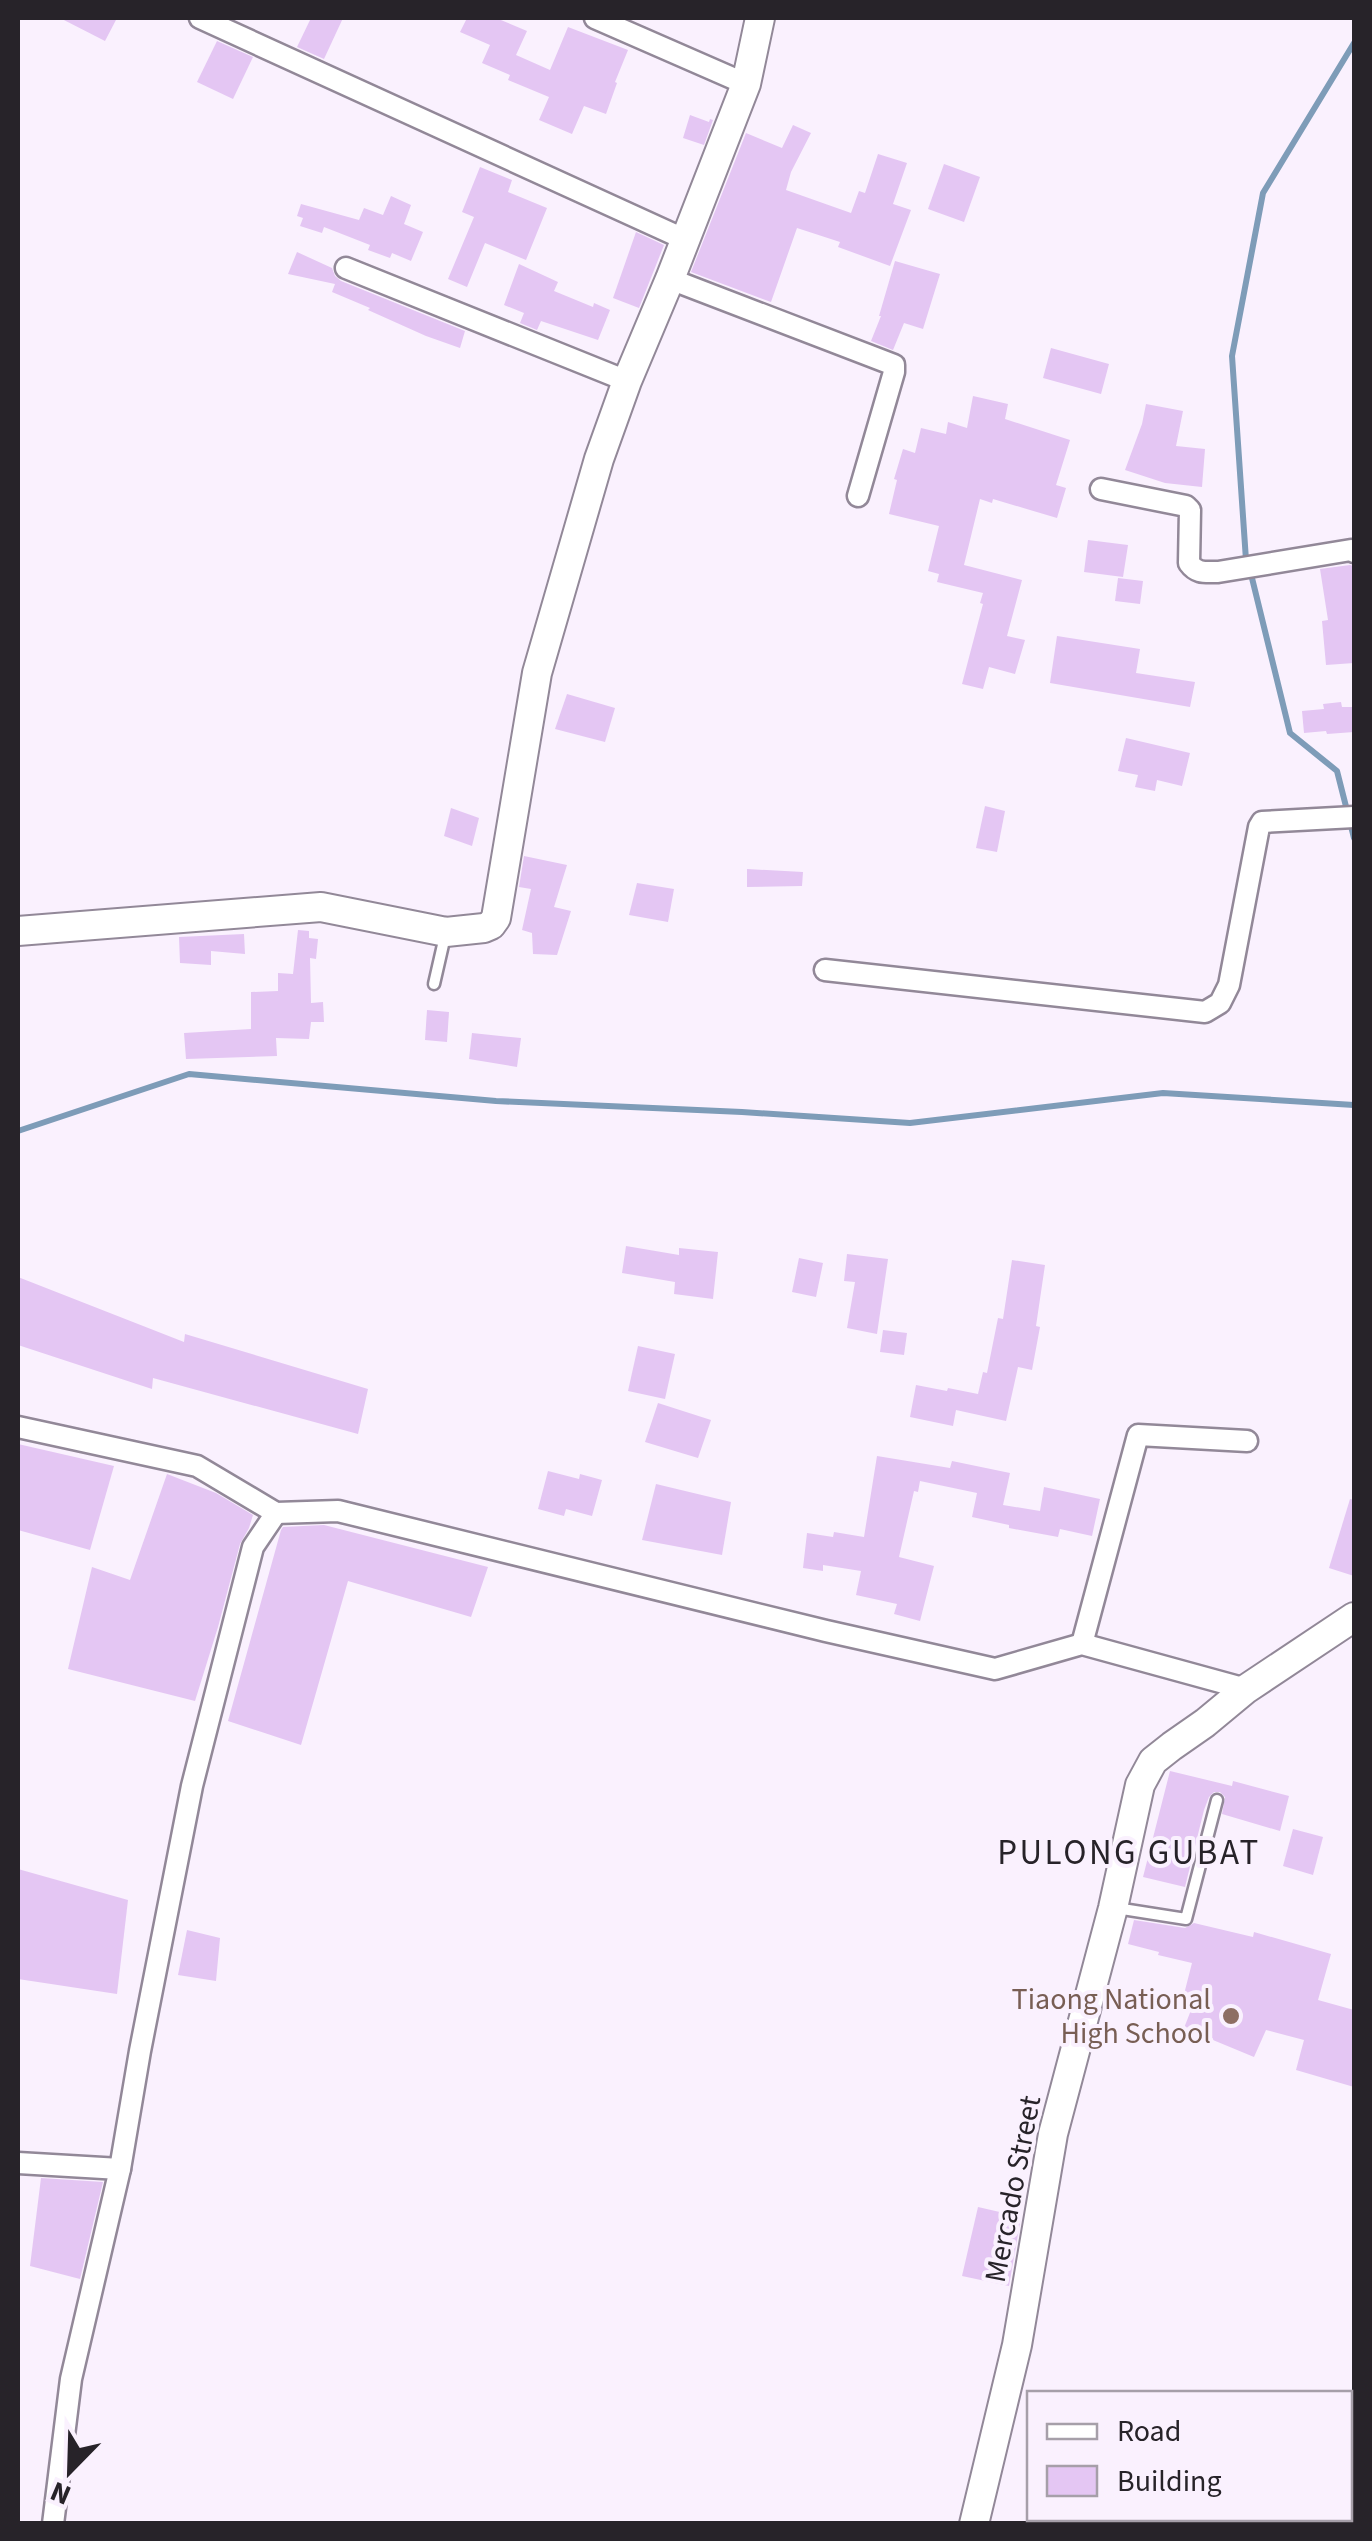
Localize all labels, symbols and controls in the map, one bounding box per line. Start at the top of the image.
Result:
district label: PULONG GUBAT [997,1828,1261,1878]
place label: Tiaong National High School [1012,1978,1211,2055]
marker: Tiaong National High School [1220,2005,1242,2027]
street label: Mercado Street [974,2092,1052,2286]
legend [1027,2391,1352,2521]
text: Road [1117,2410,1181,2453]
north arrow [20,2421,120,2521]
text: Building [1117,2460,1222,2503]
text: N [44,2471,77,2515]

